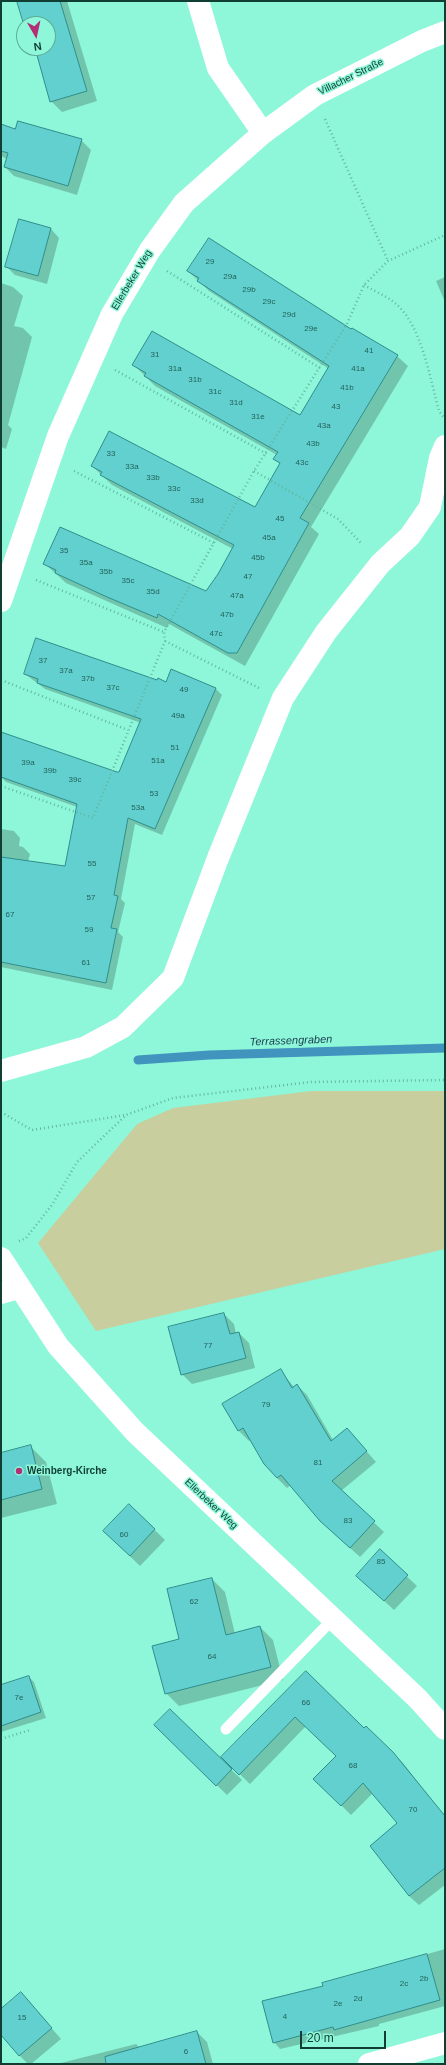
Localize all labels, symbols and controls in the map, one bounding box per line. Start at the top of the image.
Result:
north arrow [16,16,56,56]
text: N [33,40,43,53]
street label: Villacher Straße [316,56,386,98]
street label: Ellerbeker Weg [109,248,155,312]
house number: 29 [206,257,214,267]
house number: 29a [223,272,237,282]
house number: 29b [242,285,256,295]
house number: 29c [263,297,275,307]
house number: 29d [282,310,296,320]
house number: 29e [304,324,318,334]
house number: 41 [365,346,373,356]
house number: 31 [151,350,159,360]
house number: 31a [168,364,182,374]
house number: 41a [351,364,365,374]
house number: 31b [188,375,202,385]
house number: 41b [340,383,354,393]
house number: 31c [209,387,221,397]
house number: 31d [229,398,243,408]
house number: 43 [332,402,340,412]
house number: 31e [251,412,265,422]
house number: 43a [317,421,331,431]
house number: 43b [306,439,320,449]
house number: 33 [107,449,115,459]
house number: 43c [296,458,308,468]
house number: 33a [125,462,139,472]
house number: 33b [146,473,160,483]
house number: 33c [168,484,180,494]
house number: 33d [190,496,204,506]
house number: 45 [276,514,284,524]
house number: 45a [262,533,276,543]
house number: 35 [60,546,68,556]
house number: 45b [251,553,265,563]
house number: 35a [79,558,93,568]
house number: 35b [99,567,113,577]
house number: 47 [244,572,252,582]
house number: 35c [122,576,134,586]
house number: 35d [146,587,160,597]
house number: 47a [230,591,244,601]
house number: 47b [220,610,234,620]
house number: 47c [210,629,222,639]
house number: 37 [39,656,47,666]
house number: 37a [59,666,73,676]
house number: 37b [81,674,95,684]
house number: 37c [107,683,119,693]
house number: 49 [180,685,188,695]
house number: 49a [171,711,185,721]
house number: 51 [171,743,179,753]
house number: 51a [151,756,165,766]
house number: 39a [21,758,35,768]
house number: 39b [43,766,57,776]
house number: 39c [69,775,81,785]
house number: 53 [150,789,158,799]
house number: 53a [131,803,145,813]
house number: 55 [88,859,96,869]
house number: 57 [87,893,95,903]
house number: 67 [6,910,14,920]
house number: 59 [85,925,93,935]
house number: 61 [82,958,90,968]
water label: Terrassengraben [249,1033,333,1049]
house number: 77 [204,1341,212,1351]
house number: 79 [262,1400,270,1410]
house number: 81 [314,1458,322,1468]
place label: Weinberg-Kirche [27,1465,107,1477]
marker: Weinberg-Kirche [14,1466,24,1476]
street label: Ellerbeker Weg [182,1476,240,1532]
house number: 83 [344,1516,352,1526]
house number: 60 [120,1530,128,1540]
house number: 85 [377,1557,385,1567]
house number: 62 [190,1597,198,1607]
house number: 64 [208,1652,216,1662]
house number: 7e [15,1693,23,1703]
house number: 66 [302,1698,310,1708]
house number: 68 [349,1761,357,1771]
house number: 70 [409,1805,417,1815]
house number: 2b [420,1974,428,1984]
house number: 2c [400,1979,408,1989]
house number: 2d [354,1994,362,2004]
house number: 2e [334,1999,342,2009]
house number: 4 [283,2012,287,2022]
house number: 15 [18,2013,26,2023]
scale bar [302,2023,388,2049]
text: 20 m [307,2031,334,2045]
house number: 6 [184,2047,188,2057]

